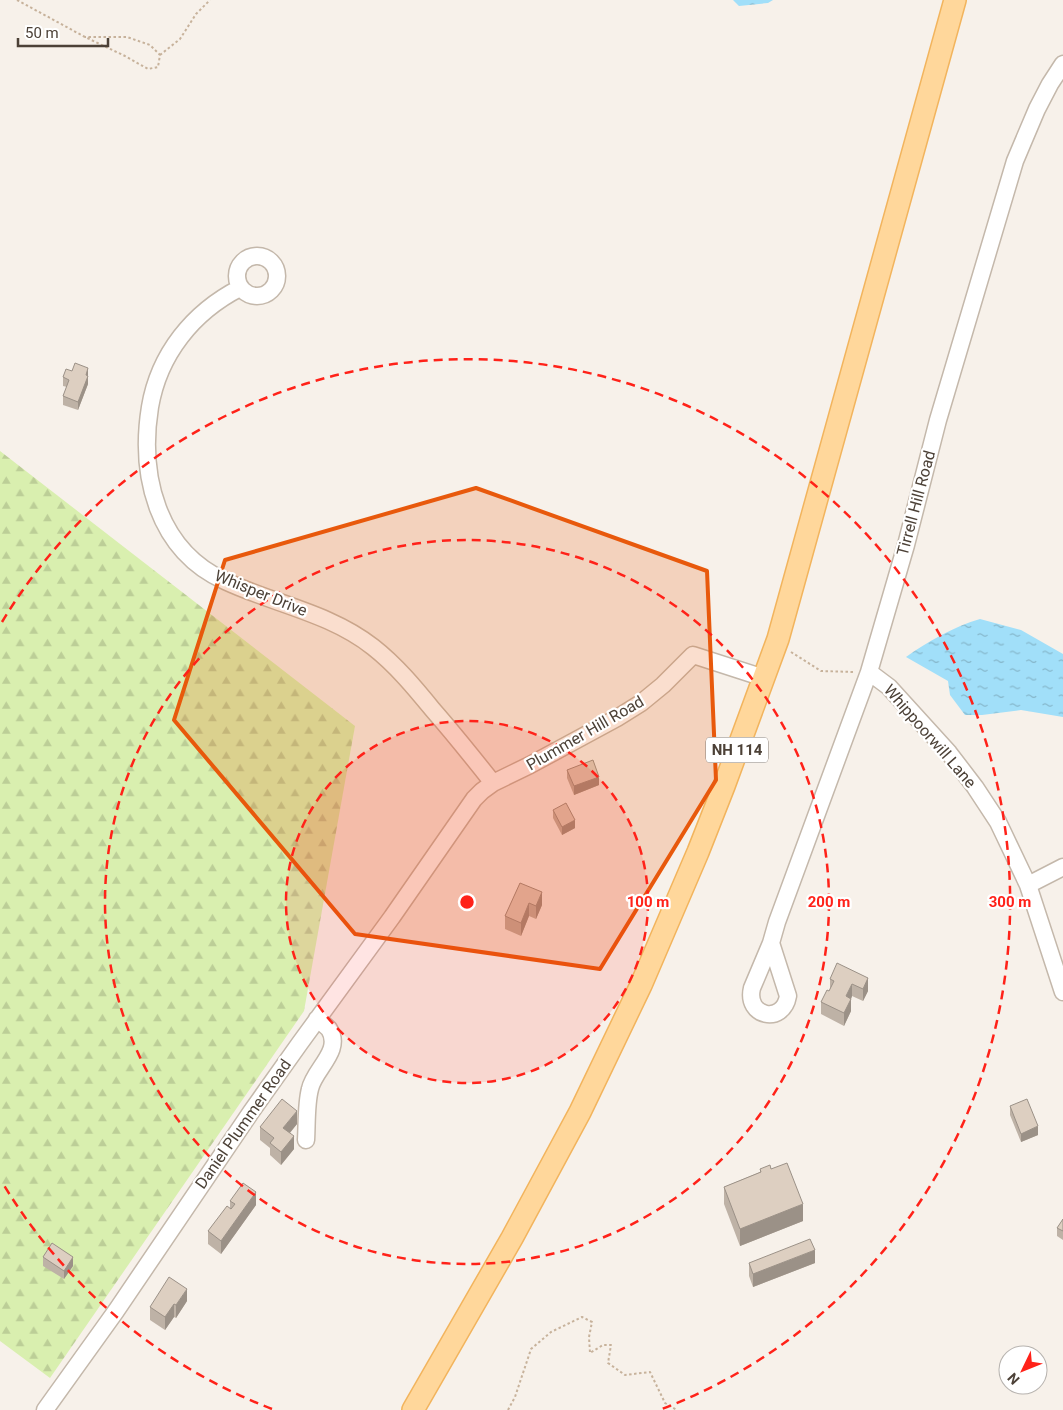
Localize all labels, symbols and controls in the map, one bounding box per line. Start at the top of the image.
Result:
scale bar [18,15,108,47]
text: 50 m [25,24,59,42]
street label: Tirrell Hill Road [893,448,939,558]
street label: Whisper Drive [212,566,310,620]
street label: Whippoorwill Lane [880,680,980,792]
street label: Plummer Hill Road [523,692,647,774]
road number: NH 114 [706,738,768,762]
centre of rings [458,893,476,911]
text: 100 m [627,893,669,911]
text: 200 m [808,893,850,911]
text: 300 m [989,893,1031,911]
street label: Daniel Plummer Road [191,1056,295,1192]
north arrow [998,1345,1048,1395]
text: N [1004,1370,1023,1388]

